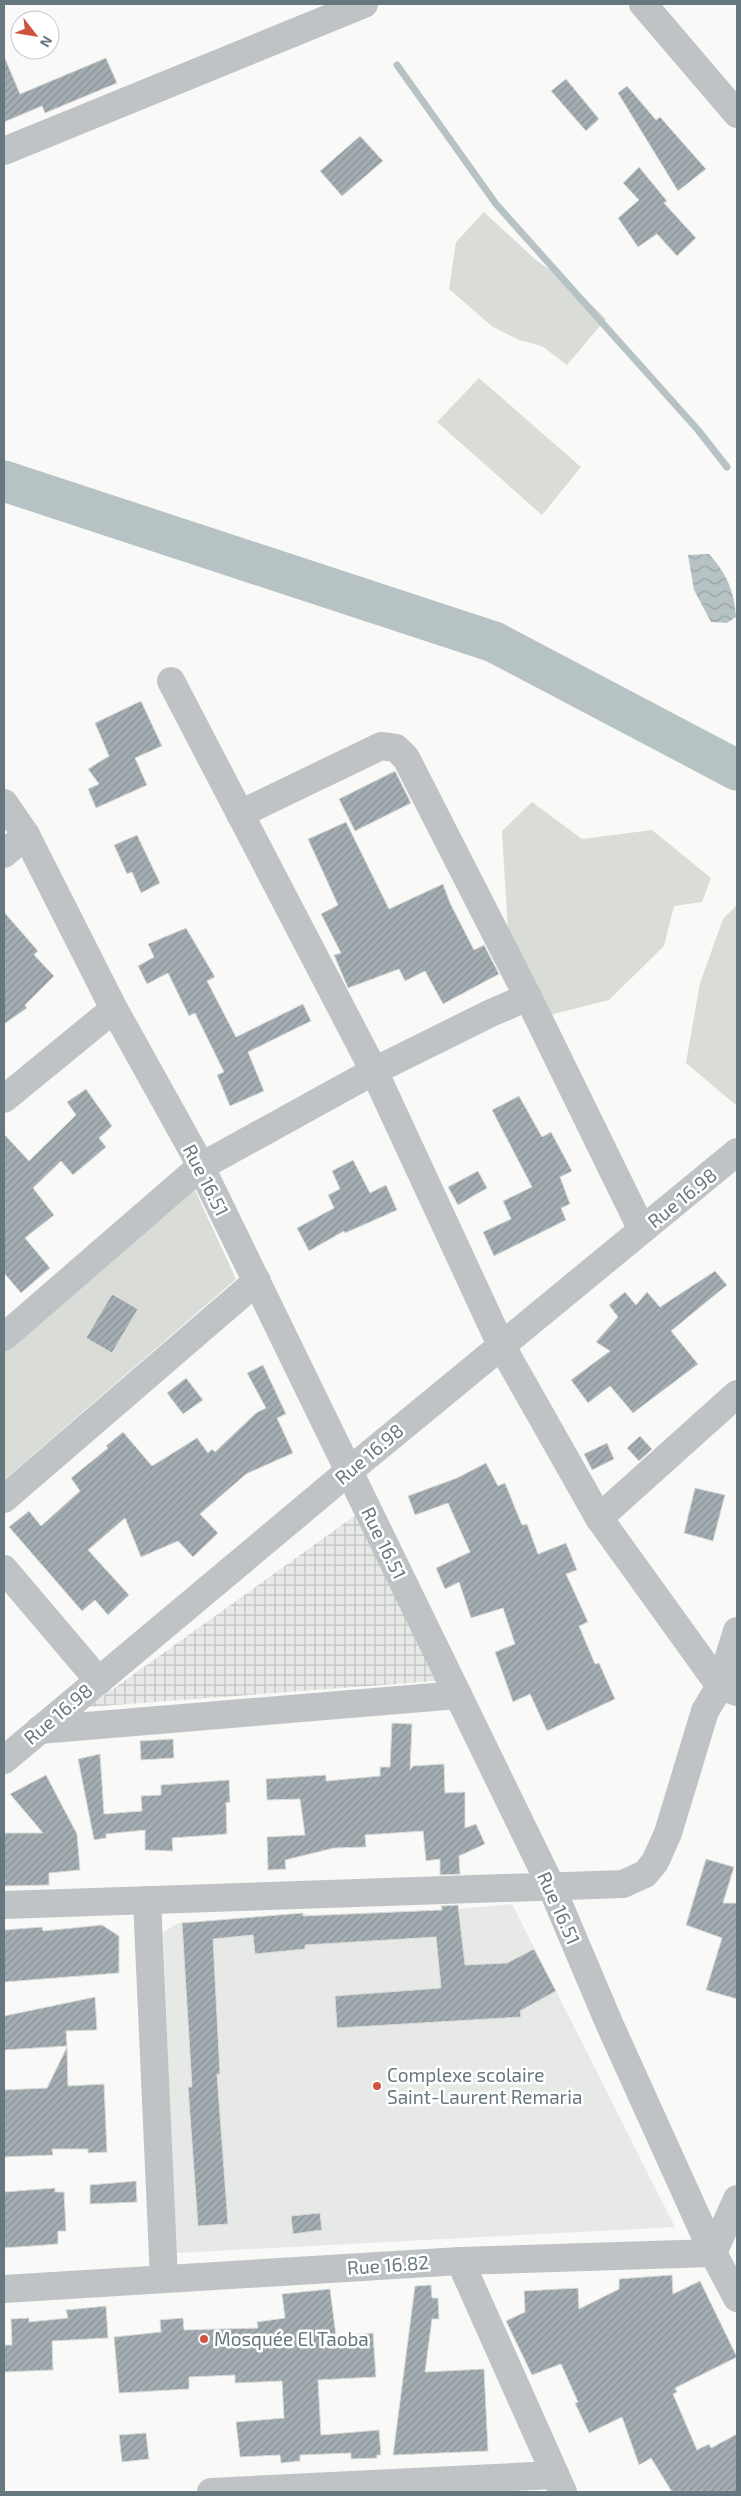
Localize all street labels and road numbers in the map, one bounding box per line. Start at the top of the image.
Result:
street label: Rue 16.51 [179,1140,234,1220]
street label: Rue 16.98 [643,1163,721,1232]
street label: Rue 16.98 [330,1418,408,1489]
street label: Rue 16.51 [357,1503,412,1583]
street label: Rue 16.98 [19,1678,97,1749]
street label: Rue 16.51 [533,1868,586,1948]
street label: Rue 16.82 [346,2250,430,2279]

